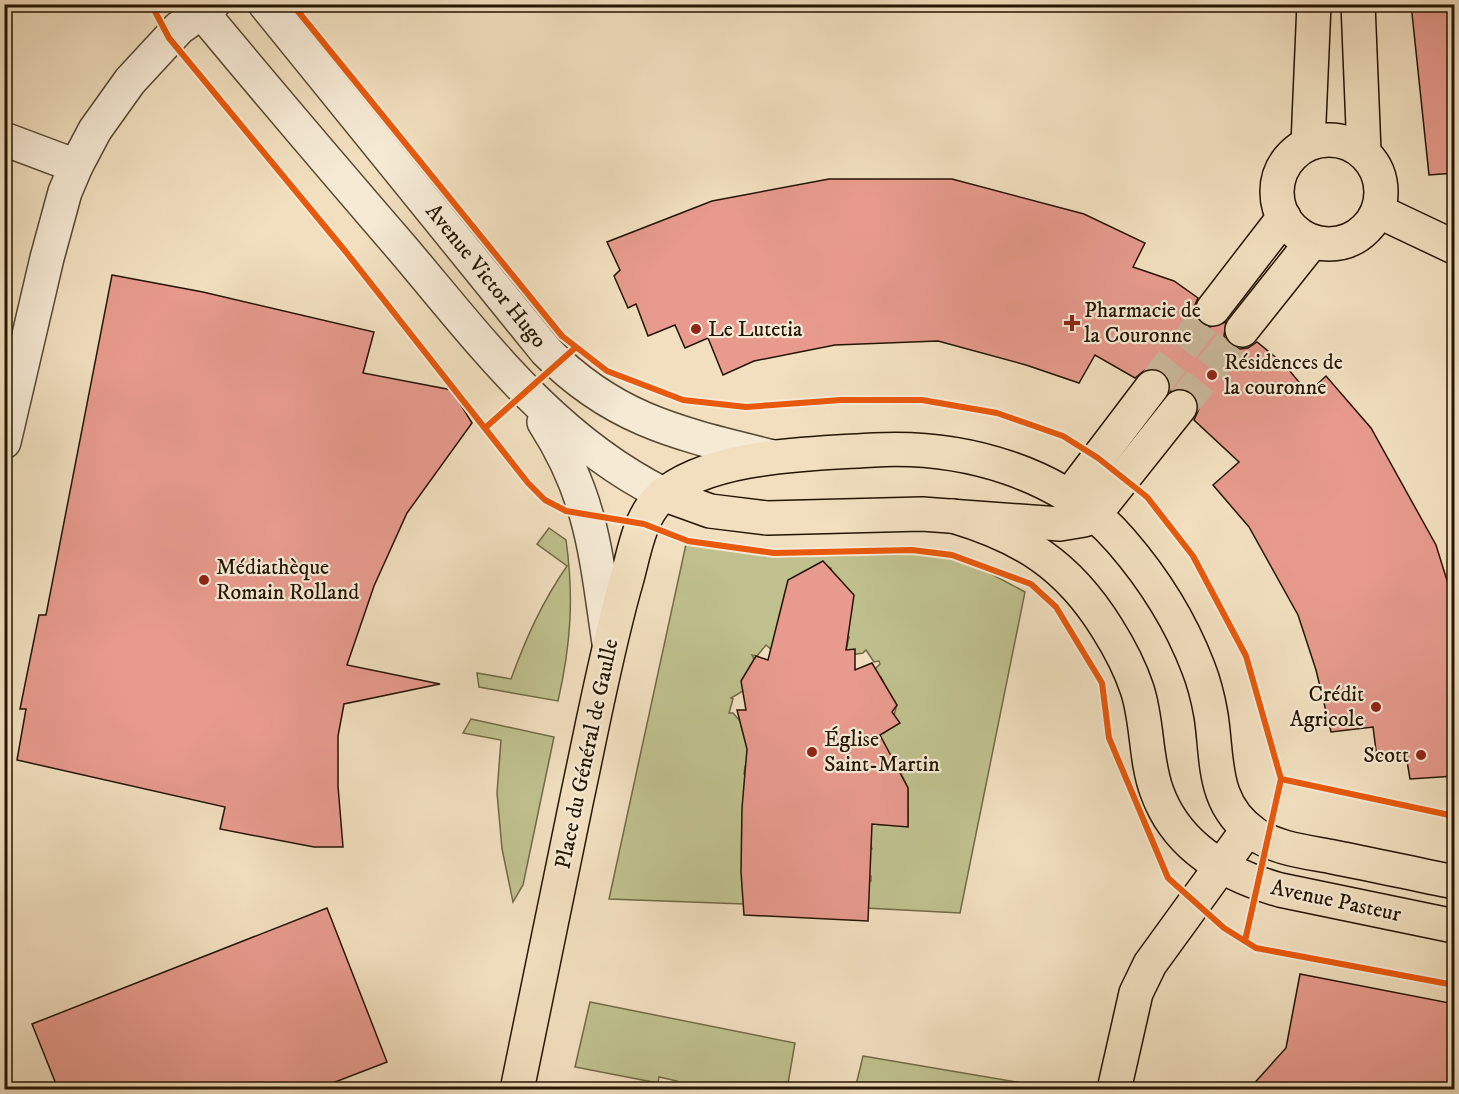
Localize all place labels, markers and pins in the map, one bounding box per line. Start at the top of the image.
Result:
place label: Pharmacie de la Couronne [1084,297,1201,349]
place label: Le Lutetia [708,316,803,343]
marker: Pharmacie de la Couronne [1065,316,1079,330]
marker: Le Lutetia [689,322,703,336]
place label: Résidences de la couronne [1224,349,1343,401]
marker: Résidences de la couronne [1205,368,1219,382]
place label: Médiathèque Romain Rolland [216,554,359,606]
marker: Médiathèque Romain Rolland [197,573,211,587]
place label: Crédit Agricole [1290,681,1364,733]
marker: Crédit Agricole [1369,700,1383,714]
place label: Église Saint-Martin [824,726,940,778]
place label: Scott [1363,742,1409,769]
marker: Église Saint-Martin [805,745,819,759]
marker: Scott [1414,748,1428,762]

